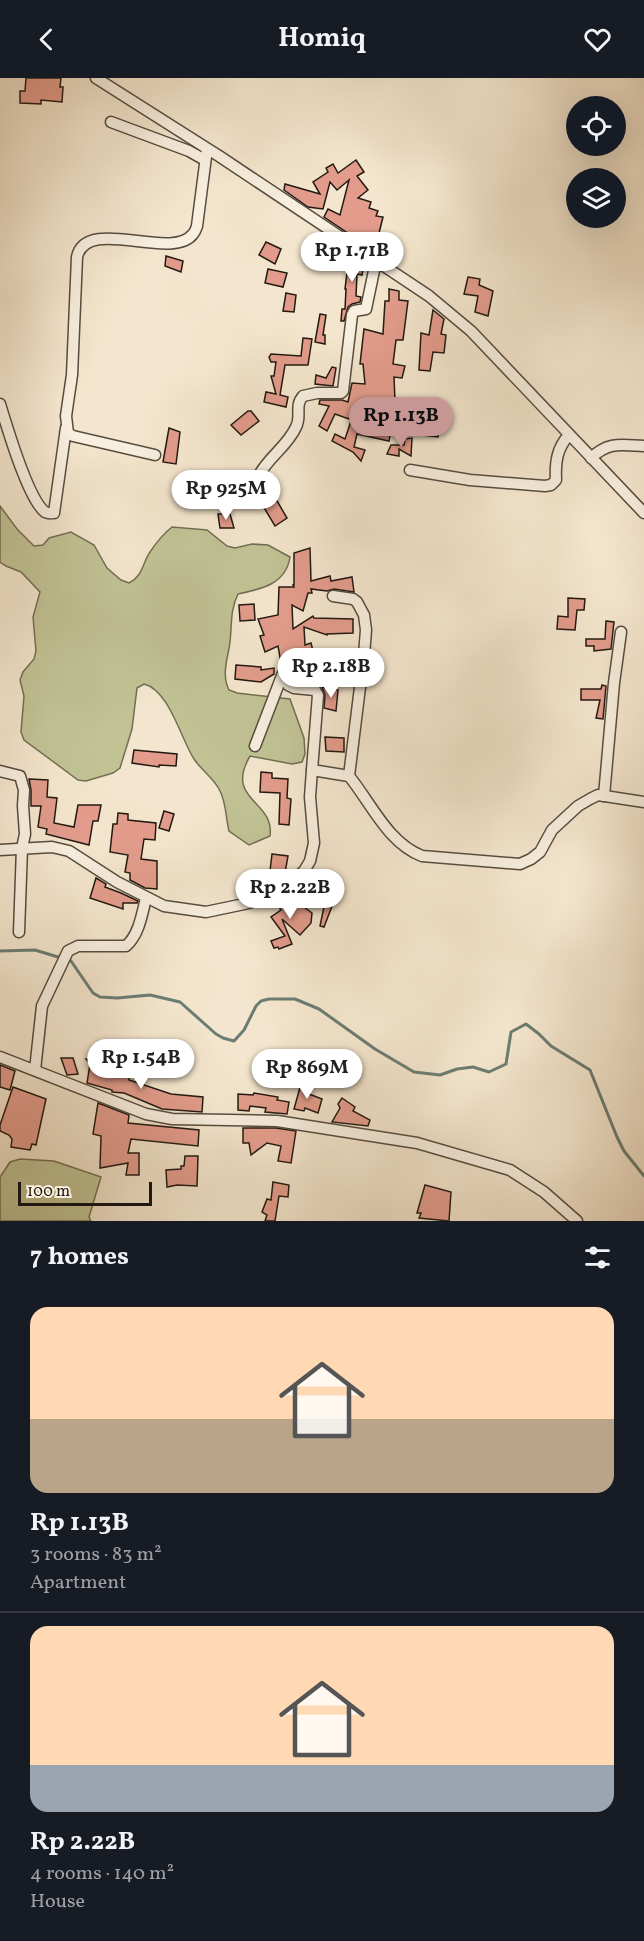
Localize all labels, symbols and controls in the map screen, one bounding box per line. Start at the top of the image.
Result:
text: Homiq [278,20,366,58]
icon: back [30,23,63,56]
icon: heart [581,23,614,56]
map controls [566,96,626,228]
button: locate [566,96,626,156]
button: layers [566,168,626,228]
pin: Rp 1.71B [290,232,414,283]
text: Rp 1.71B [315,237,389,265]
pin: Rp 1.13B [339,397,463,448]
text: Rp 1.13B [363,402,439,430]
pin: Rp 925M [171,470,281,521]
text: Rp 925M [185,475,267,503]
pin: Rp 2.18B [269,648,393,699]
text: Rp 2.18B [291,653,371,681]
pin: Rp 2.22B [228,869,352,920]
text: Rp 2.22B [250,874,330,902]
pin: Rp 1.54B [79,1039,203,1090]
text: Rp 1.54B [101,1044,181,1072]
pin: Rp 869M [252,1049,362,1100]
text: Rp 869M [266,1054,348,1082]
scale bar [18,1179,152,1206]
text: 100 m [27,1181,70,1203]
text: 7 homes [30,1239,129,1275]
icon: filters [581,1241,614,1274]
icon: home [268,1346,376,1454]
text: Rp 1.13B [30,1505,129,1541]
text: 3 rooms · 83 m² [30,1541,162,1569]
text: Apartment [30,1569,126,1597]
icon: home [268,1665,376,1773]
text: Rp 2.22B [30,1824,135,1860]
text: 4 rooms · 140 m² [30,1860,174,1888]
text: House [30,1888,85,1916]

